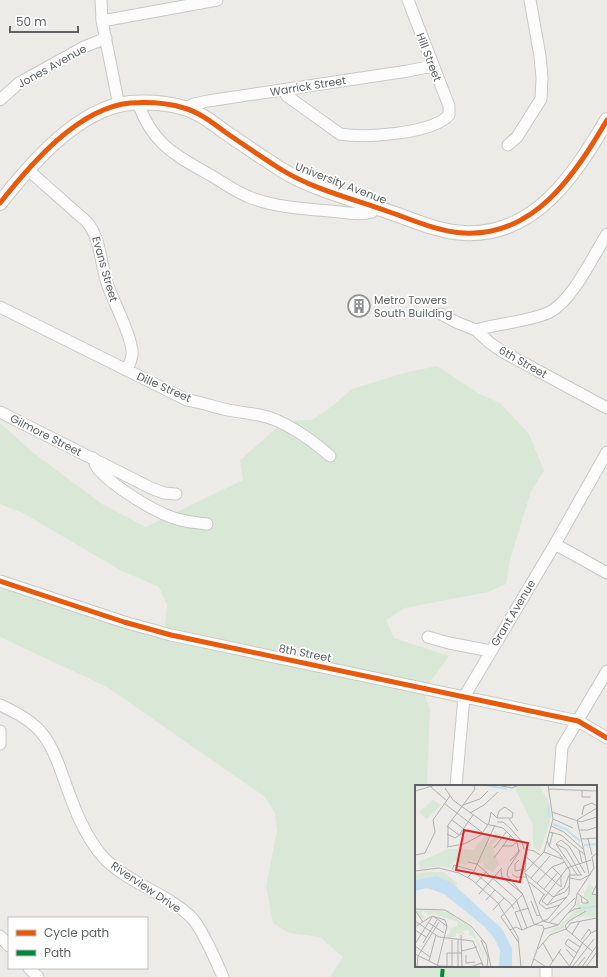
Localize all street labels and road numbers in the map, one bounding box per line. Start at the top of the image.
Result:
street label: Hill Street [412,30,446,84]
street label: Jones Avenue [15,40,90,92]
street label: Warrick Street [269,72,347,100]
street label: University Avenue [293,158,389,208]
street label: Evans Street [88,235,122,303]
street label: 6th Street [496,342,550,382]
street label: Dille Street [134,368,194,406]
street label: Gilmore Street [7,410,85,460]
street label: Grant Avenue [487,576,539,649]
street label: 8th Street [277,640,333,666]
street label: Riverview Drive [108,858,184,917]

